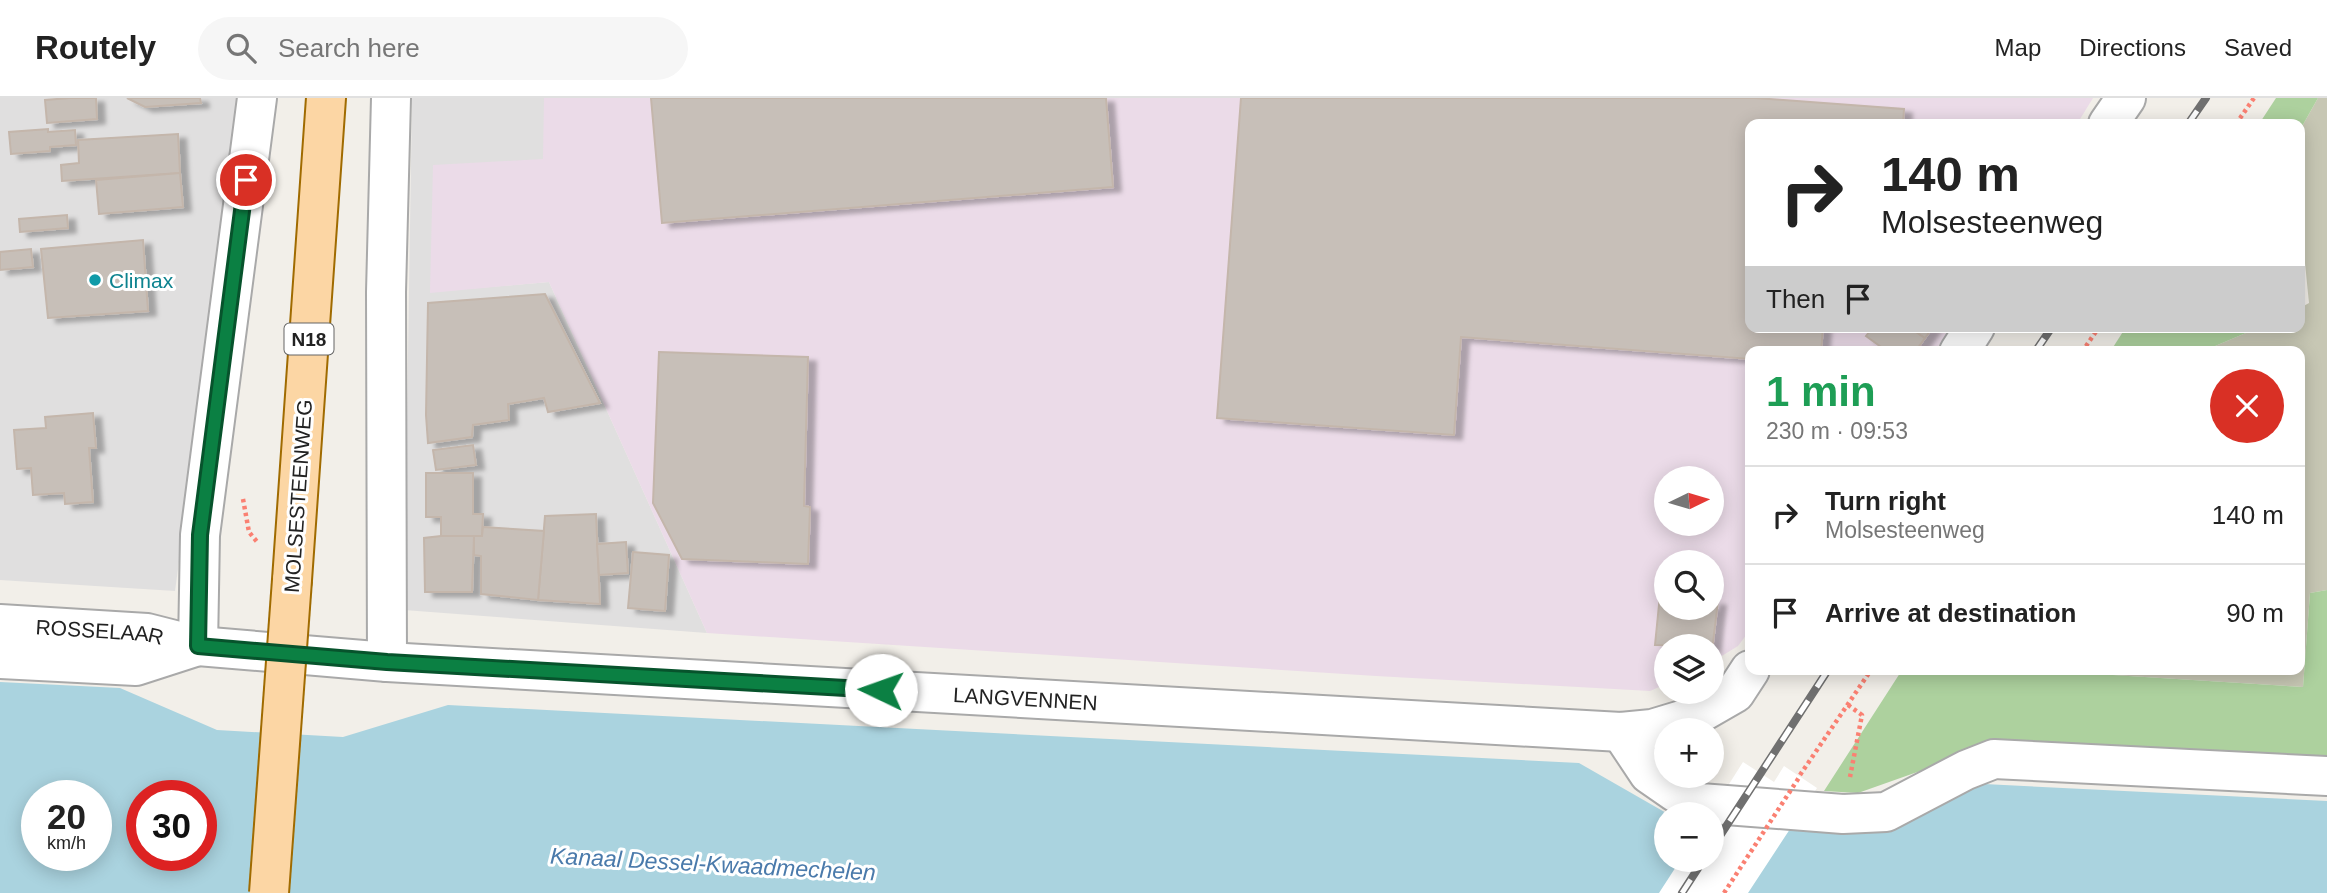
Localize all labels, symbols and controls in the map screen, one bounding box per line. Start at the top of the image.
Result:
search box [198,17,688,80]
text: Routely [35,29,156,66]
icon: search [222,29,260,67]
text: Search here [278,33,420,63]
text: Map [1995,34,2041,61]
text: Directions [2079,34,2186,61]
text: Saved [2224,34,2292,61]
icon: right [1766,147,1857,238]
text: 140 m [1881,147,2020,201]
pin [216,150,276,210]
icon: arrive [227,161,265,199]
text: Molsesteenweg [1881,204,2103,240]
place label: Climax [109,269,174,292]
marker: Climax [87,272,103,288]
icon: arrive [1839,280,1877,318]
text: Then [1766,284,1825,314]
road number: N18 [284,324,334,354]
text: 1 min [1766,368,1876,415]
button: close [2210,369,2284,443]
street label: MOLSESTEENWEG [280,399,316,593]
text: 230 m · 09:53 [1766,418,1908,444]
north arrow [1654,466,1724,536]
map controls [1654,466,1724,872]
text: Turn right [1825,486,1946,516]
icon: right [1766,496,1804,534]
text: 140 m [2212,500,2284,530]
text: Molsesteenweg [1825,517,1985,543]
button: search [1654,550,1724,620]
icon: arrive [1766,594,1804,632]
text: Arrive at destination [1825,598,2076,628]
text: 90 m [2226,598,2284,628]
street label: ROSSELAAR [35,615,166,648]
button: layers [1654,634,1724,704]
position arrow [844,653,918,727]
street label: LANGVENNEN [952,683,1098,714]
button: + [1654,718,1724,788]
speed limit sign: 30 [126,780,217,871]
text: 20 [47,797,86,836]
button: − [1654,802,1724,872]
text: km/h [47,833,86,853]
water label: Kanaal Dessel-Kwaadmechelen [550,842,876,886]

